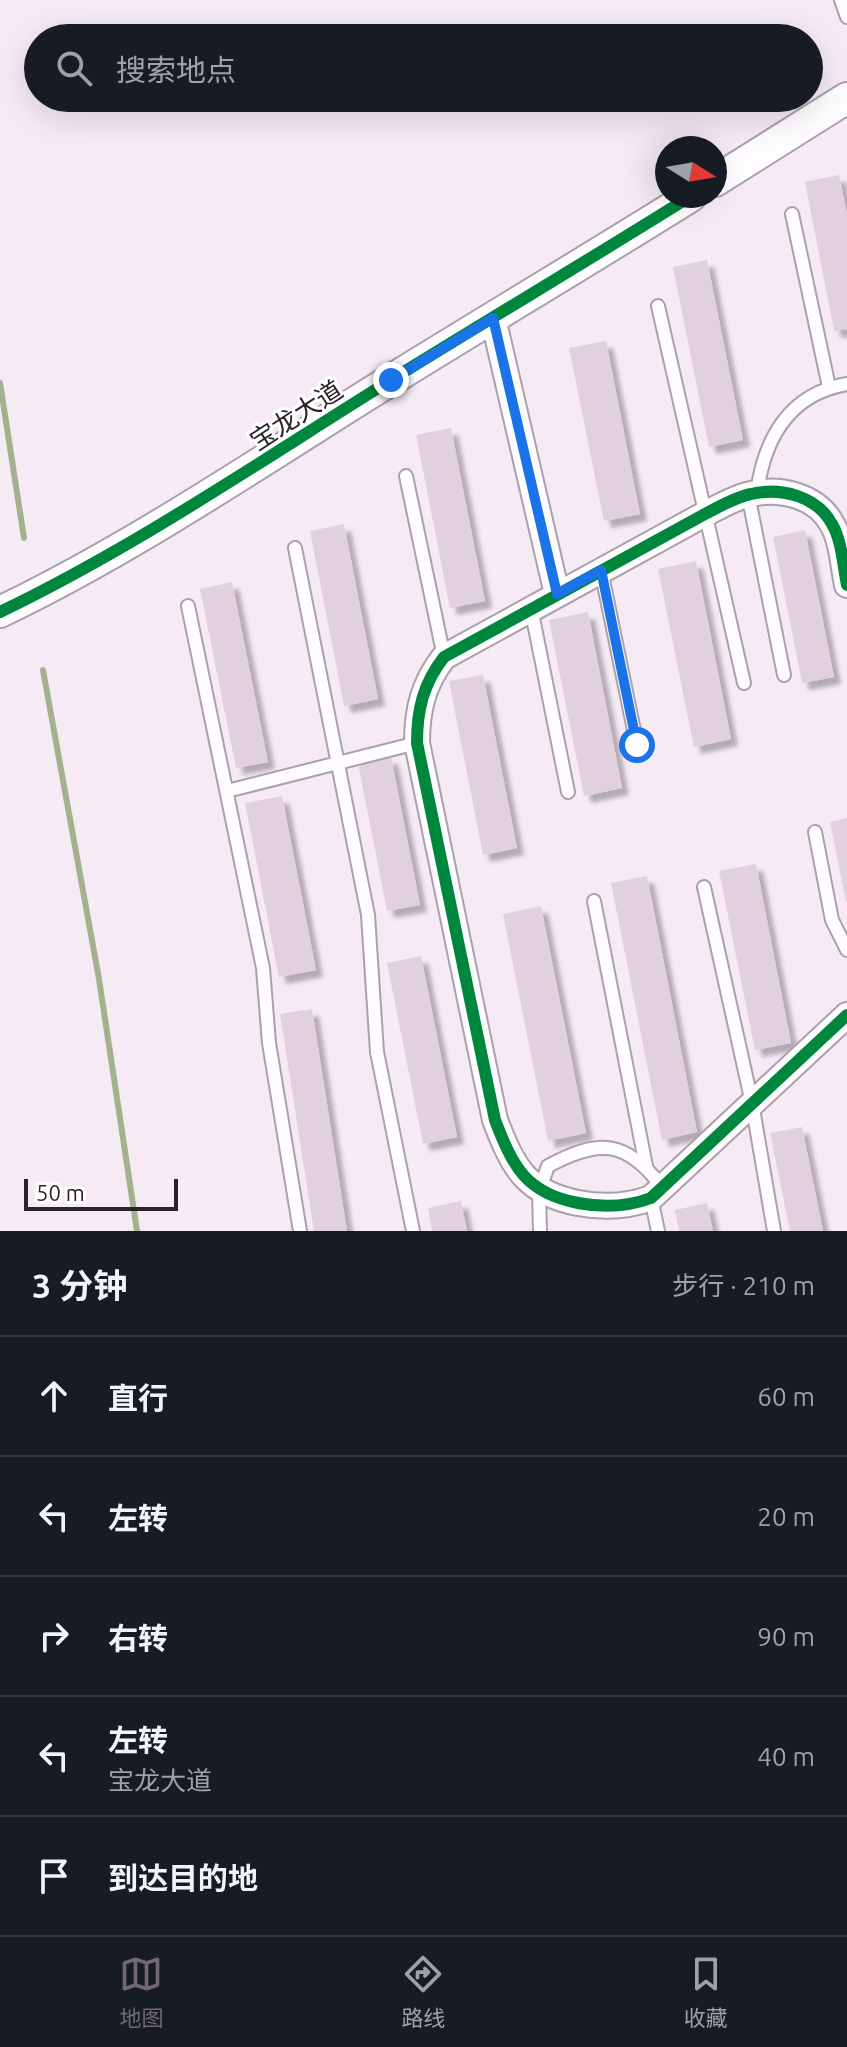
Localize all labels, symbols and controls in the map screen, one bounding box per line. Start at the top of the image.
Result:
search box [24,24,823,112]
icon: search [52,46,96,90]
text: 搜索地点 [116,53,236,87]
north arrow [655,136,727,208]
route end [373,362,409,398]
street label: 宝龙大道 [244,375,348,455]
route start [619,727,655,763]
scale bar [24,1175,178,1211]
text: 50 m [36,1180,85,1205]
text: 3 分钟 [32,1266,127,1304]
text: 步行 · 210 m [672,1271,815,1300]
icon: ahead [32,1374,76,1418]
text: 直行 [108,1381,168,1415]
text: 60 m [757,1382,815,1411]
icon: left [32,1494,76,1538]
text: 左转 [108,1501,168,1535]
text: 20 m [757,1502,815,1531]
icon: right [32,1614,76,1658]
text: 右转 [108,1621,168,1655]
text: 90 m [757,1622,815,1651]
text: 左转 [108,1723,168,1757]
icon: left [32,1734,76,1778]
text: 40 m [757,1742,815,1771]
text: 宝龙大道 [108,1766,212,1795]
icon: arrive [32,1854,76,1898]
text: 到达目的地 [108,1861,258,1895]
tab: 地图 [119,1952,163,2032]
tab: 路线 [401,1952,446,2032]
tab: 收藏 [684,1952,728,2032]

